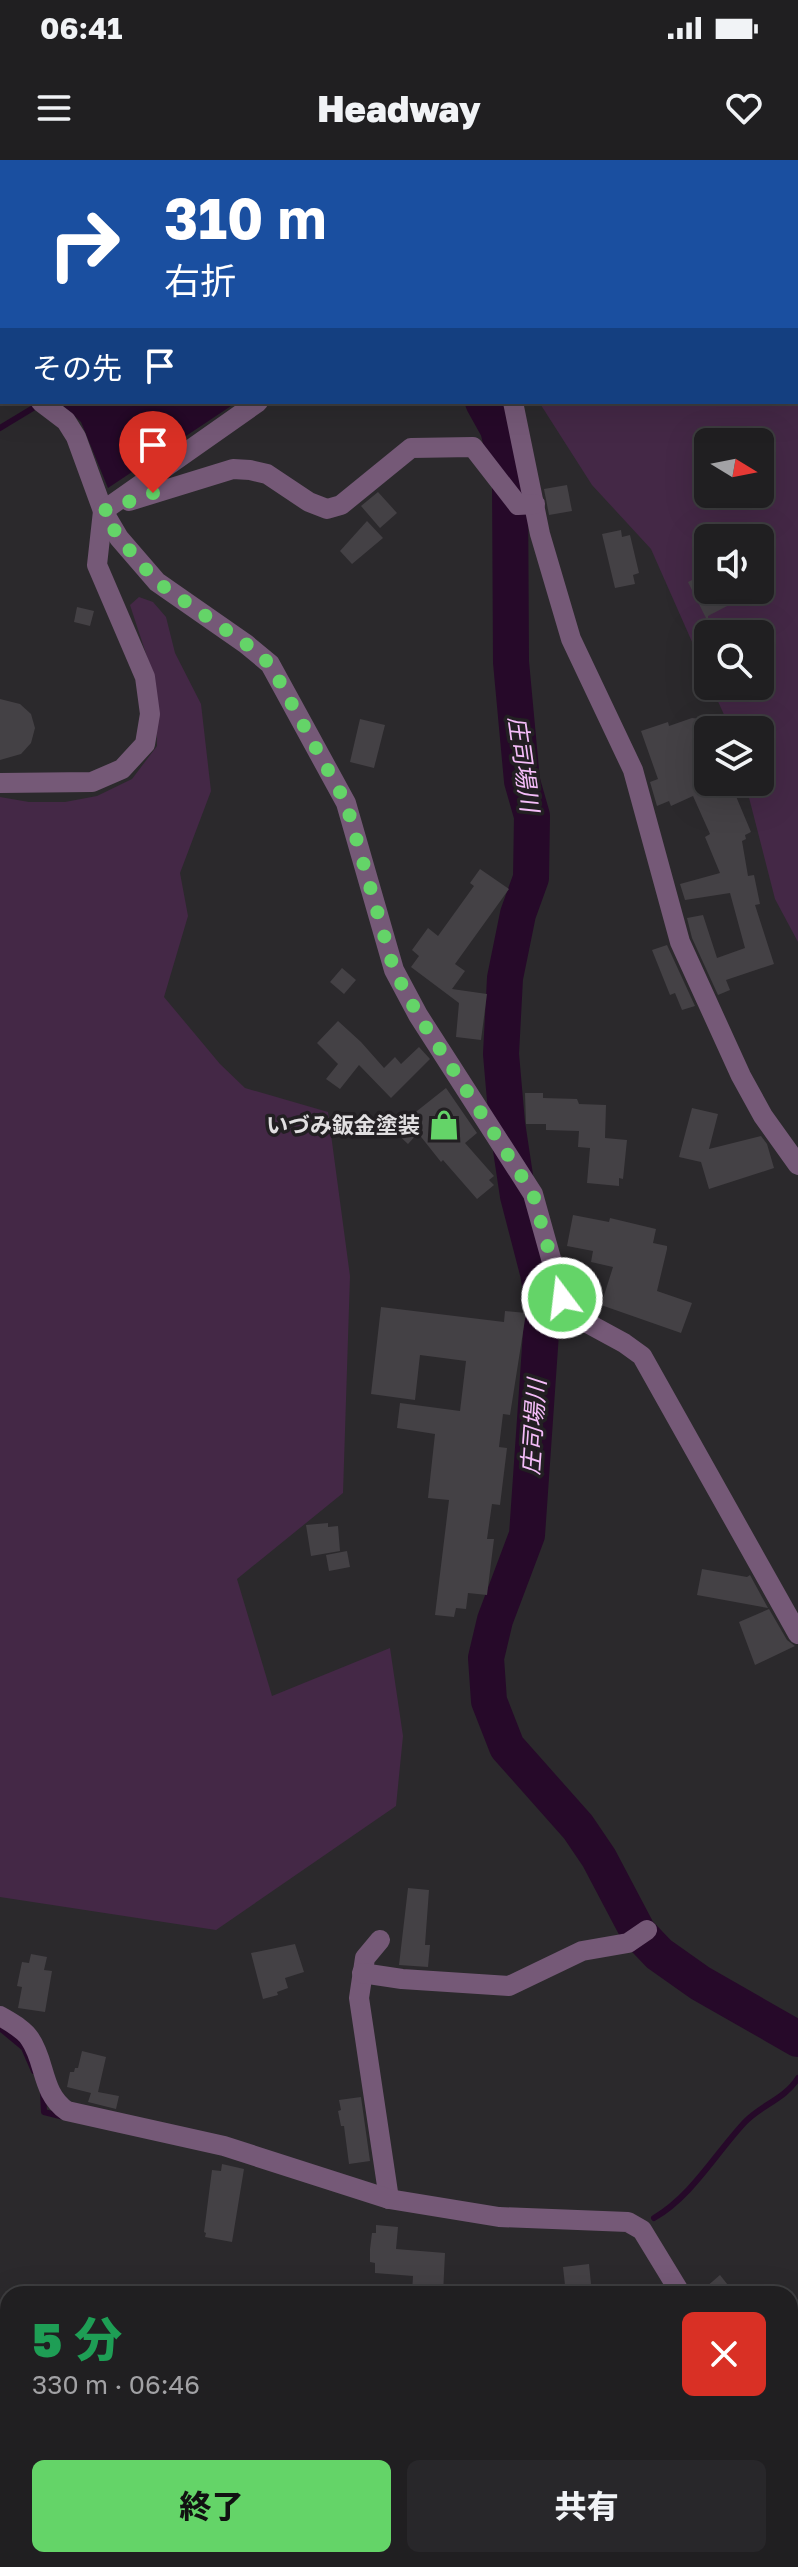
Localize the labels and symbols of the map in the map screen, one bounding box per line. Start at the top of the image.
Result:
pin [119,411,187,493]
north arrow [694,428,774,508]
water label: 庄司場川 [503,714,546,816]
shop icon: いづみ鈑金塗装 [427,1108,461,1142]
place label: いづみ鈑金塗装 [266,1111,420,1138]
position arrow [520,1256,604,1340]
water label: 庄司場川 [515,1375,551,1476]

